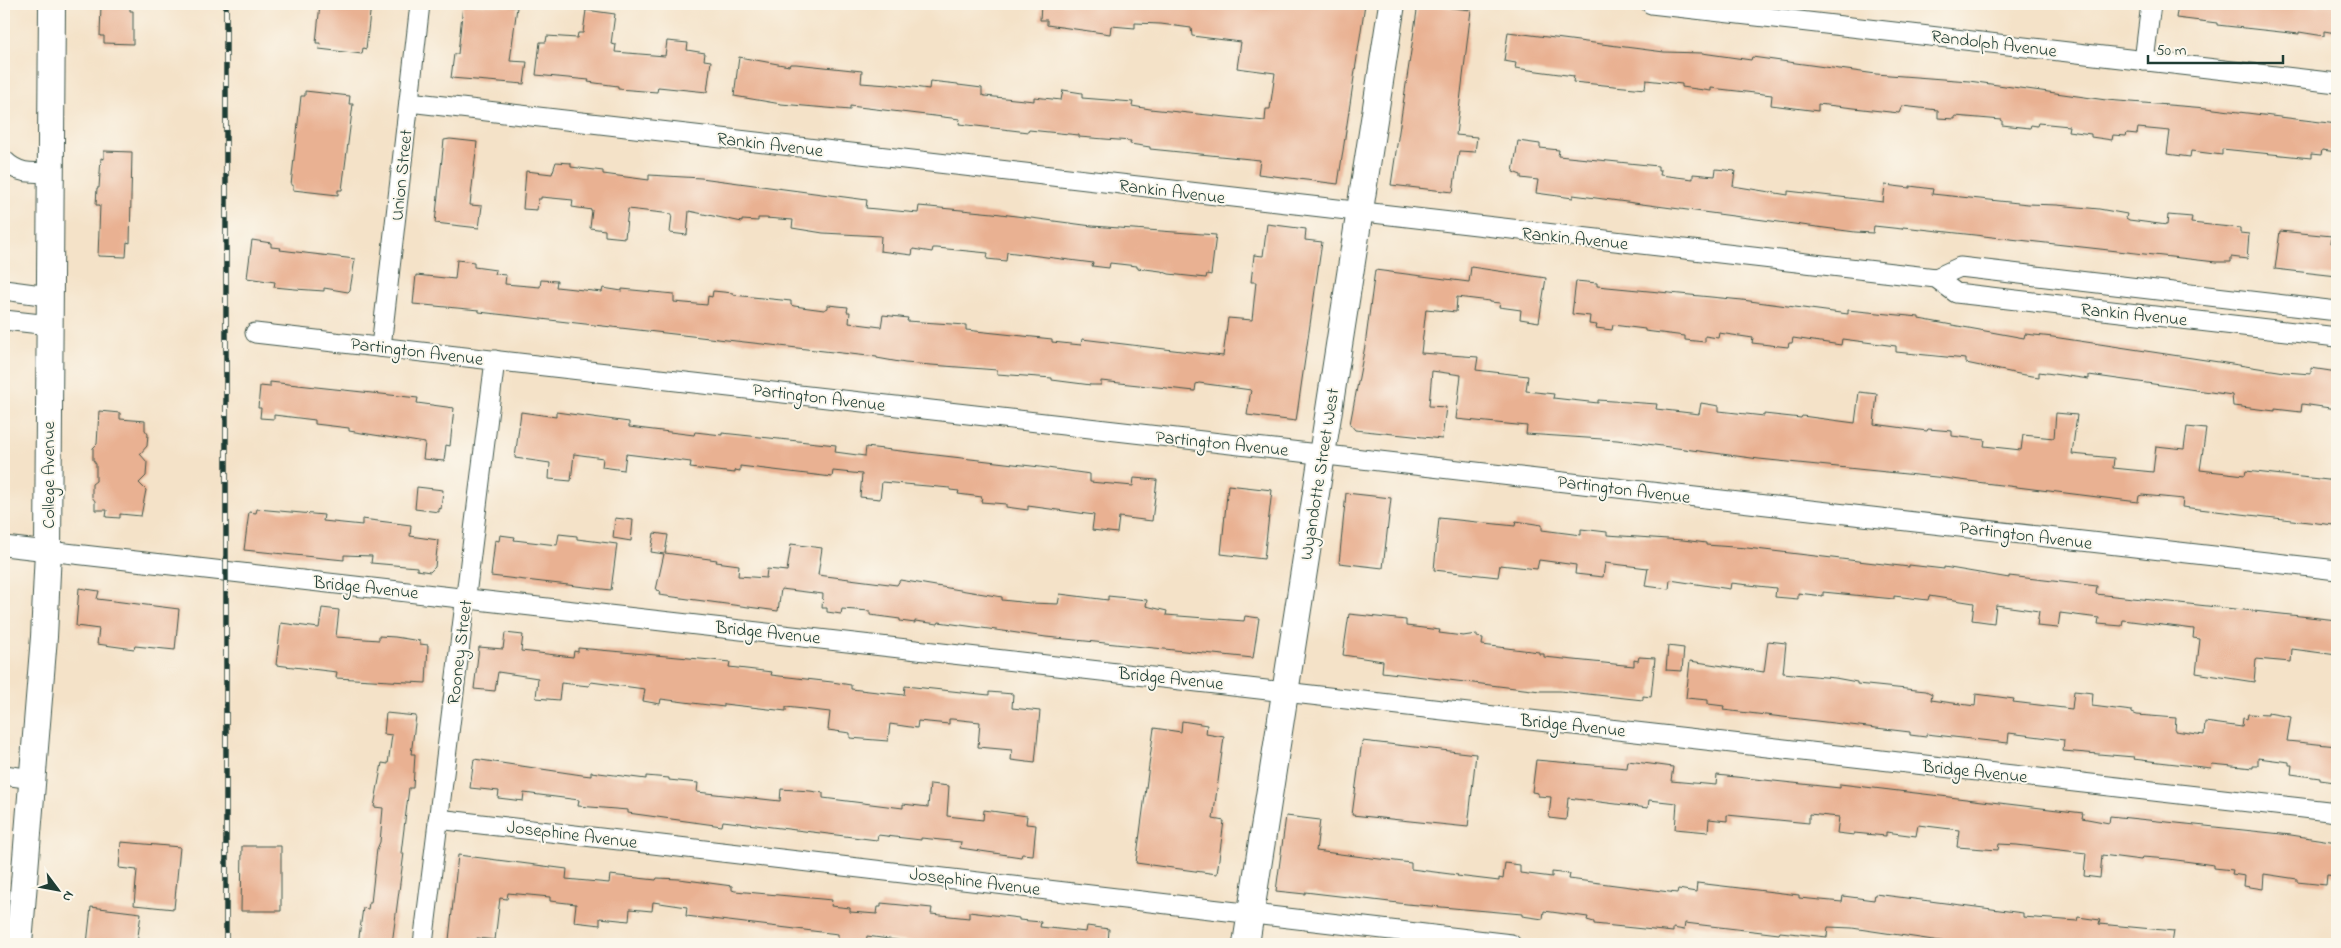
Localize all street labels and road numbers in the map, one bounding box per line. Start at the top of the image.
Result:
street label: Randolph Avenue [1929,24,2059,66]
street label: Rankin Avenue [715,127,825,166]
street label: Union Street [385,128,421,222]
street label: Rankin Avenue [1117,174,1227,213]
street label: Rankin Avenue [1520,221,1630,259]
street label: Rankin Avenue [2079,297,2189,335]
street label: Partington Avenue [349,332,486,375]
street label: Partington Avenue [751,378,888,421]
street label: Wyandotte Street West [1295,386,1347,562]
street label: College Avenue [37,420,64,529]
street label: Partington Avenue [1154,425,1290,466]
street label: Partington Avenue [1556,470,1693,513]
street label: Partington Avenue [1958,516,2095,559]
street label: Bridge Avenue [311,570,421,609]
street label: Rooney Street [442,598,480,706]
street label: Bridge Avenue [713,615,823,654]
street label: Bridge Avenue [1116,661,1226,700]
street label: Bridge Avenue [1518,708,1628,747]
street label: Bridge Avenue [1920,754,2030,793]
street label: Josephine Avenue [505,815,640,857]
street label: Josephine Avenue [908,862,1043,904]

